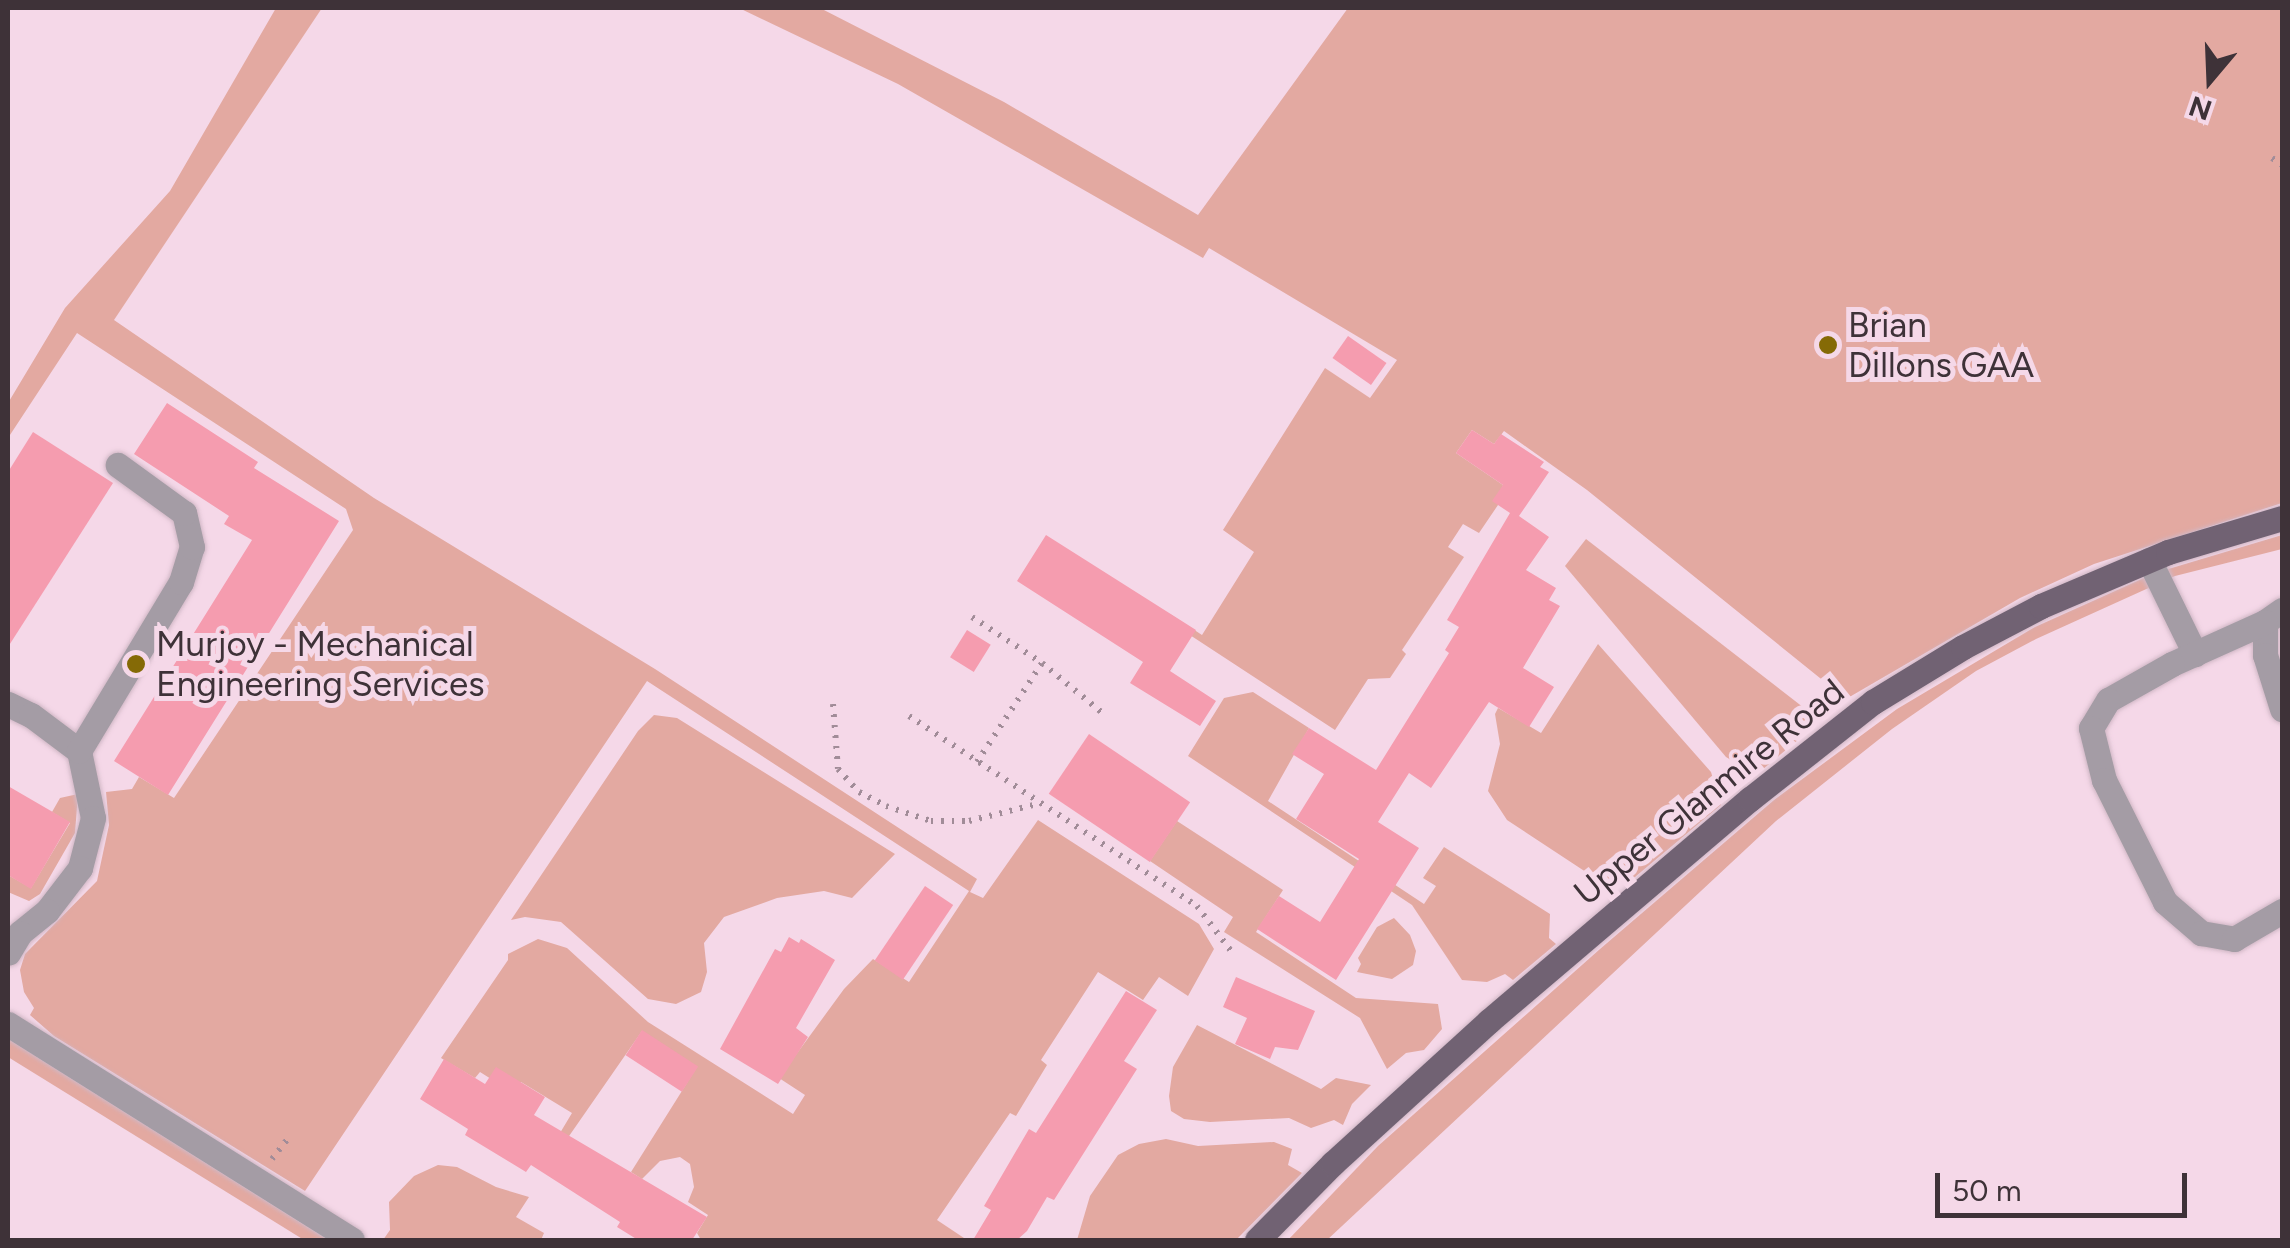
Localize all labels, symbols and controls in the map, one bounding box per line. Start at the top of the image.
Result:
north arrow [2160,30,2260,130]
text: N [2184,89,2216,128]
place label: Brian Dillons GAA [1848,304,2034,386]
marker: Brian Dillons GAA [1817,334,1839,356]
place label: Murjoy - Mechanical Engineering Services [156,623,484,705]
marker: Murjoy - Mechanical Engineering Services [125,653,147,675]
street label: Upper Glanmire Road [1565,670,1853,914]
scale bar [1940,1153,2192,1215]
text: 50 m [1952,1172,2021,1209]

